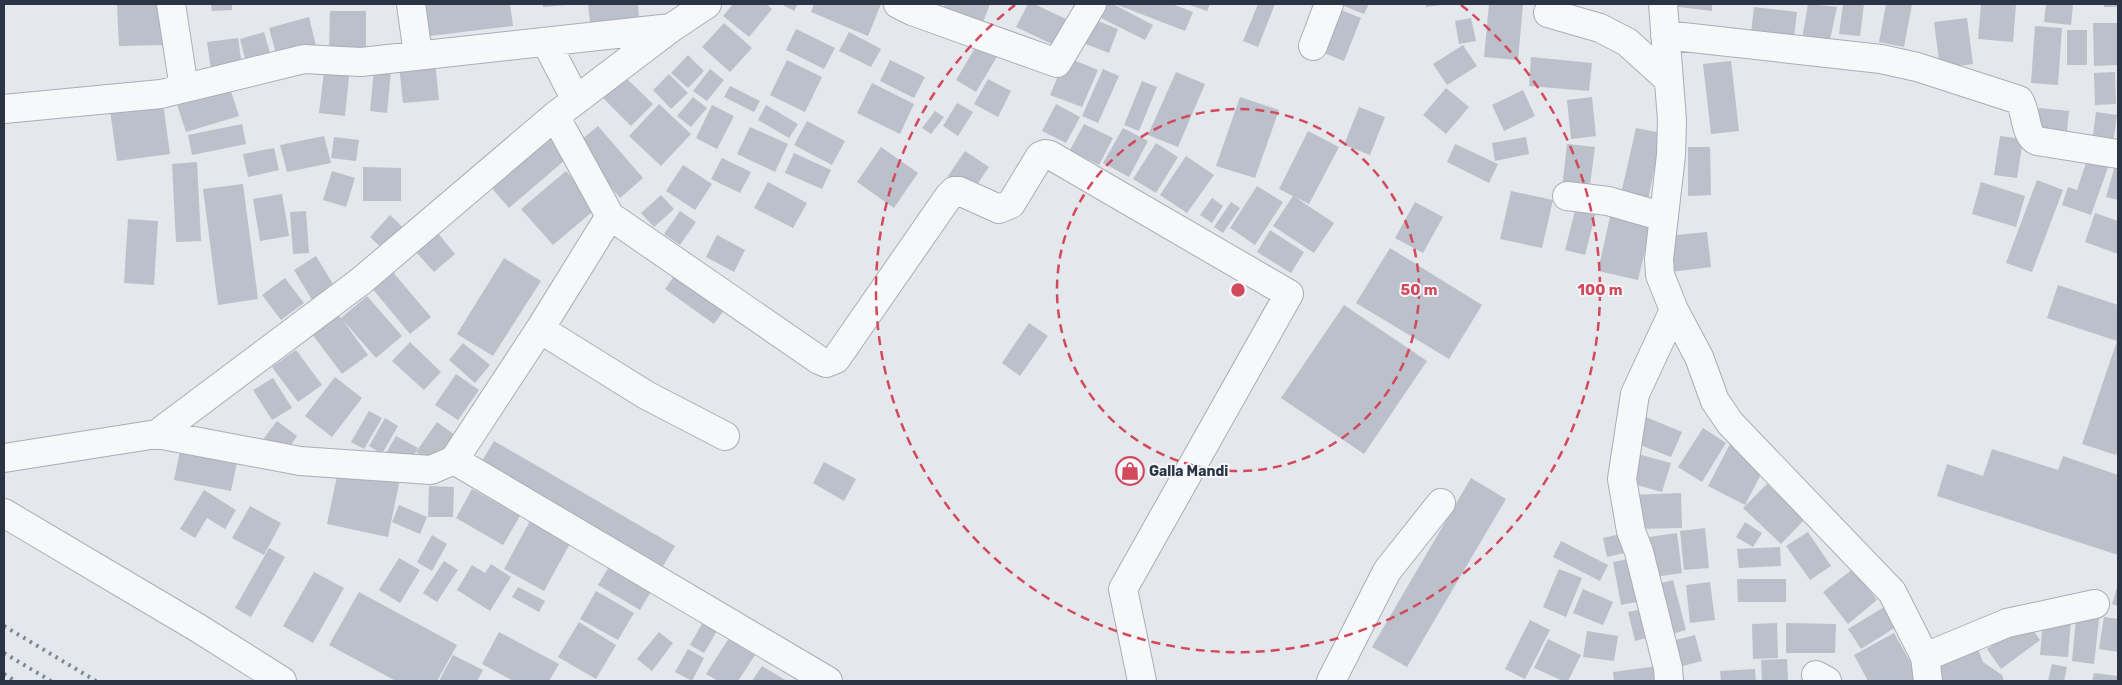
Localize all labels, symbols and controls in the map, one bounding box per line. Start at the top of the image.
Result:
centre of rings [1229,281,1247,299]
text: 50 m [1401,281,1437,299]
text: 100 m [1578,281,1622,299]
shop icon: Galla Mandi [1115,456,1145,486]
place label: Galla Mandi [1149,463,1228,480]

